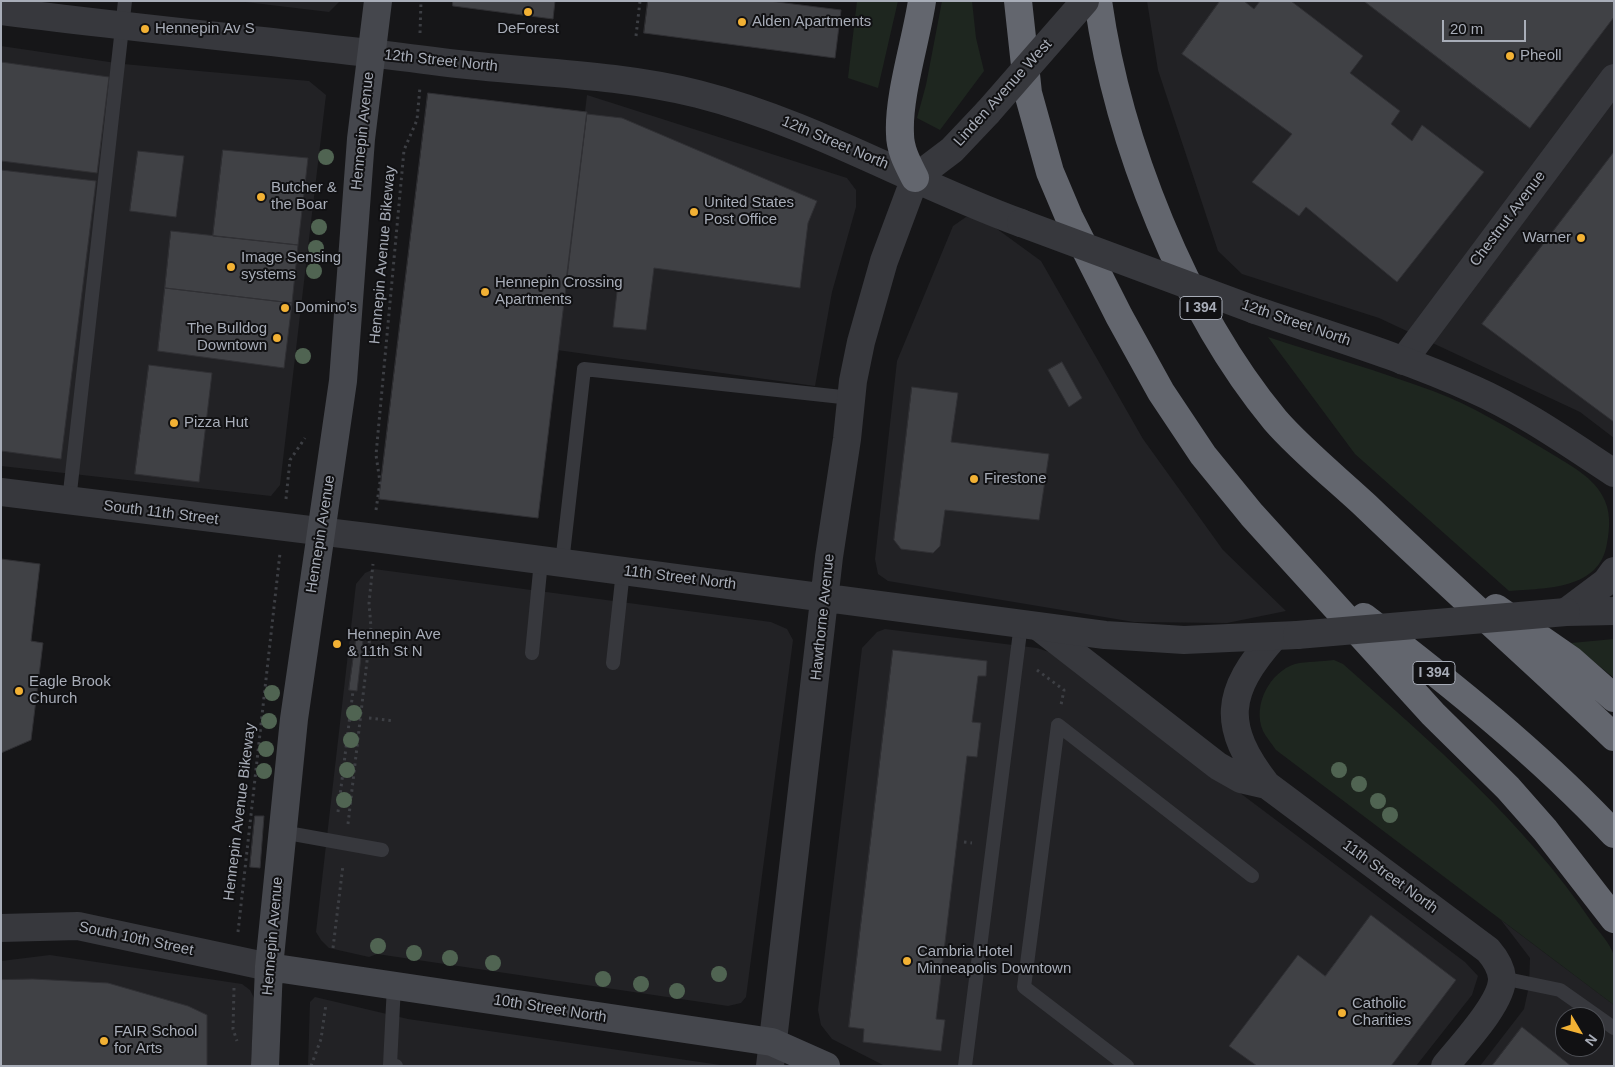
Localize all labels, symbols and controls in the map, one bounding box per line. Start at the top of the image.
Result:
marker: DeForest [522,6,534,18]
scale bar [1445,10,1529,42]
place label: Alden Apartments [752,13,871,31]
marker: Alden Apartments [736,16,748,28]
place label: Hennepin Av S [155,20,255,38]
place label: DeForest [497,20,559,38]
text: 20 m [1450,20,1483,37]
marker: Hennepin Av S [139,23,151,35]
street label: Linden Avenue West [950,36,1056,150]
street label: 12th Street North [383,46,499,76]
place label: Pheoll [1520,47,1562,65]
marker: Pheoll [1504,50,1516,62]
street label: Hennepin Avenue [348,71,378,191]
street label: 12th Street North [779,112,891,174]
street label: Hennepin Avenue Bikeway [366,165,400,345]
street label: Chestnut Avenue [1466,168,1550,270]
place label: Butcher & the Boar [271,179,337,214]
marker: Butcher & the Boar [255,191,267,203]
place label: United States Post Office [704,194,794,229]
marker: United States Post Office [688,206,700,218]
place label: Warner [1522,229,1571,247]
marker: Warner [1575,232,1587,244]
place label: Image Sensing systems [241,249,341,284]
marker: Image Sensing systems [225,261,237,273]
place label: Hennepin Crossing Apartments [495,274,623,309]
marker: Hennepin Crossing Apartments [479,286,491,298]
road number: I 394 [1180,296,1222,320]
street label: 12th Street North [1239,296,1353,350]
place label: Domino's [295,299,357,317]
marker: Domino's [279,302,291,314]
place label: The Bulldog Downtown [187,320,267,355]
marker: The Bulldog Downtown [271,332,283,344]
place label: Pizza Hut [184,414,248,432]
marker: Pizza Hut [168,417,180,429]
place label: Firestone [984,470,1047,488]
marker: Firestone [968,473,980,485]
street label: Hennepin Avenue [303,474,339,594]
street label: South 11th Street [103,497,219,529]
street label: Hawthorne Avenue [807,553,839,681]
street label: 11th Street North [623,562,737,594]
place label: Hennepin Ave & 11th St N [347,626,441,661]
marker: Hennepin Ave & 11th St N [331,638,343,650]
road number: I 394 [1413,661,1455,684]
place label: Eagle Brook Church [29,673,111,708]
marker: Eagle Brook Church [13,685,25,697]
street label: Hennepin Avenue Bikeway [220,722,260,902]
street label: 11th Street North [1339,836,1441,918]
street label: Hennepin Avenue [259,876,287,996]
street label: South 10th Street [77,918,195,960]
place label: Cambria Hotel Minneapolis Downtown [917,943,1071,978]
marker: Cambria Hotel Minneapolis Downtown [901,955,913,967]
street label: 10th Street North [492,991,608,1027]
place label: Catholic Charities [1352,995,1411,1030]
marker: Catholic Charities [1336,1007,1348,1019]
north arrow [1555,1007,1605,1057]
place label: FAIR School for Arts [114,1023,197,1058]
text: N [1582,1032,1601,1049]
marker: FAIR School for Arts [98,1035,110,1047]

